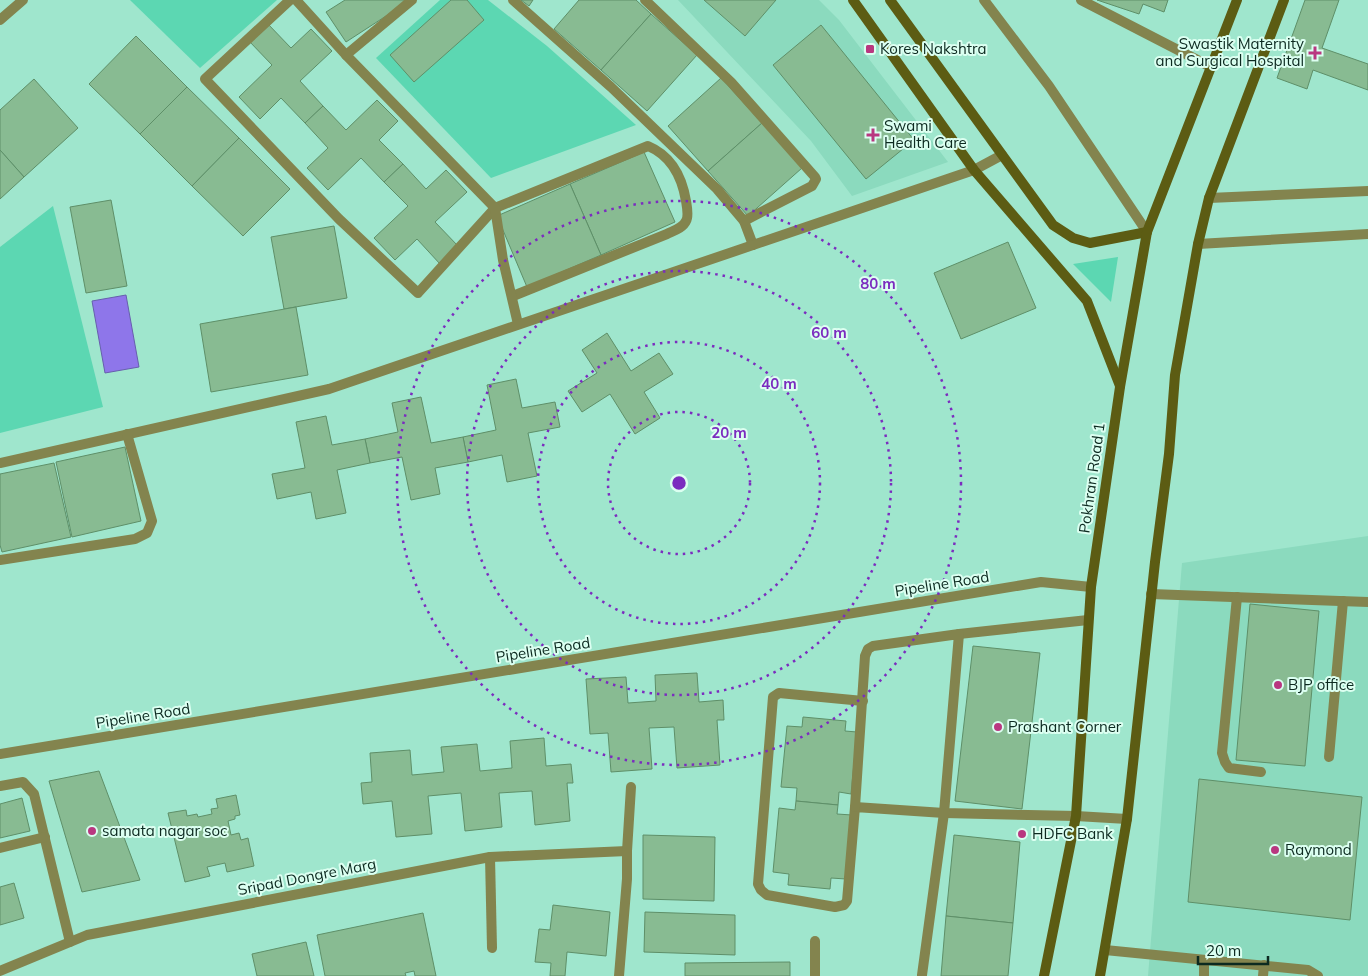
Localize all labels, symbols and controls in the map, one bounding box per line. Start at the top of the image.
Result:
place label: Swastik Maternity and Surgical Hospital [1156,34,1304,70]
place label: Kores Nakshtra [880,39,986,58]
marker: Kores Nakshtra [864,43,876,55]
marker: Swastik Maternity and Surgical Hospital [1308,46,1322,60]
place label: Swami Health Care [884,116,967,152]
marker: Swami Health Care [866,128,880,142]
text: 80 m [860,274,896,293]
text: 60 m [811,323,847,342]
text: 40 m [761,374,797,393]
street label: Pokhran Road 1 [1074,422,1109,534]
text: 20 m [711,423,747,442]
centre of rings [670,474,688,492]
street label: Pipeline Road [893,567,990,600]
street label: Pipeline Road [494,633,591,666]
place label: BJP office [1288,675,1354,694]
marker: BJP office [1272,679,1284,691]
street label: Pipeline Road [94,699,191,732]
place label: Prashant Corner [1008,717,1122,736]
marker: Prashant Corner [992,721,1004,733]
place label: samata nagar soc [102,821,227,840]
place label: HDFC Bank [1032,824,1113,843]
marker: samata nagar soc [86,825,98,837]
marker: HDFC Bank [1016,828,1028,840]
place label: Raymond [1285,840,1352,859]
marker: Raymond [1269,844,1281,856]
street label: Sripad Dongre Marg [236,854,378,899]
scale bar [1198,934,1268,966]
text: 20 m [1206,941,1241,960]

